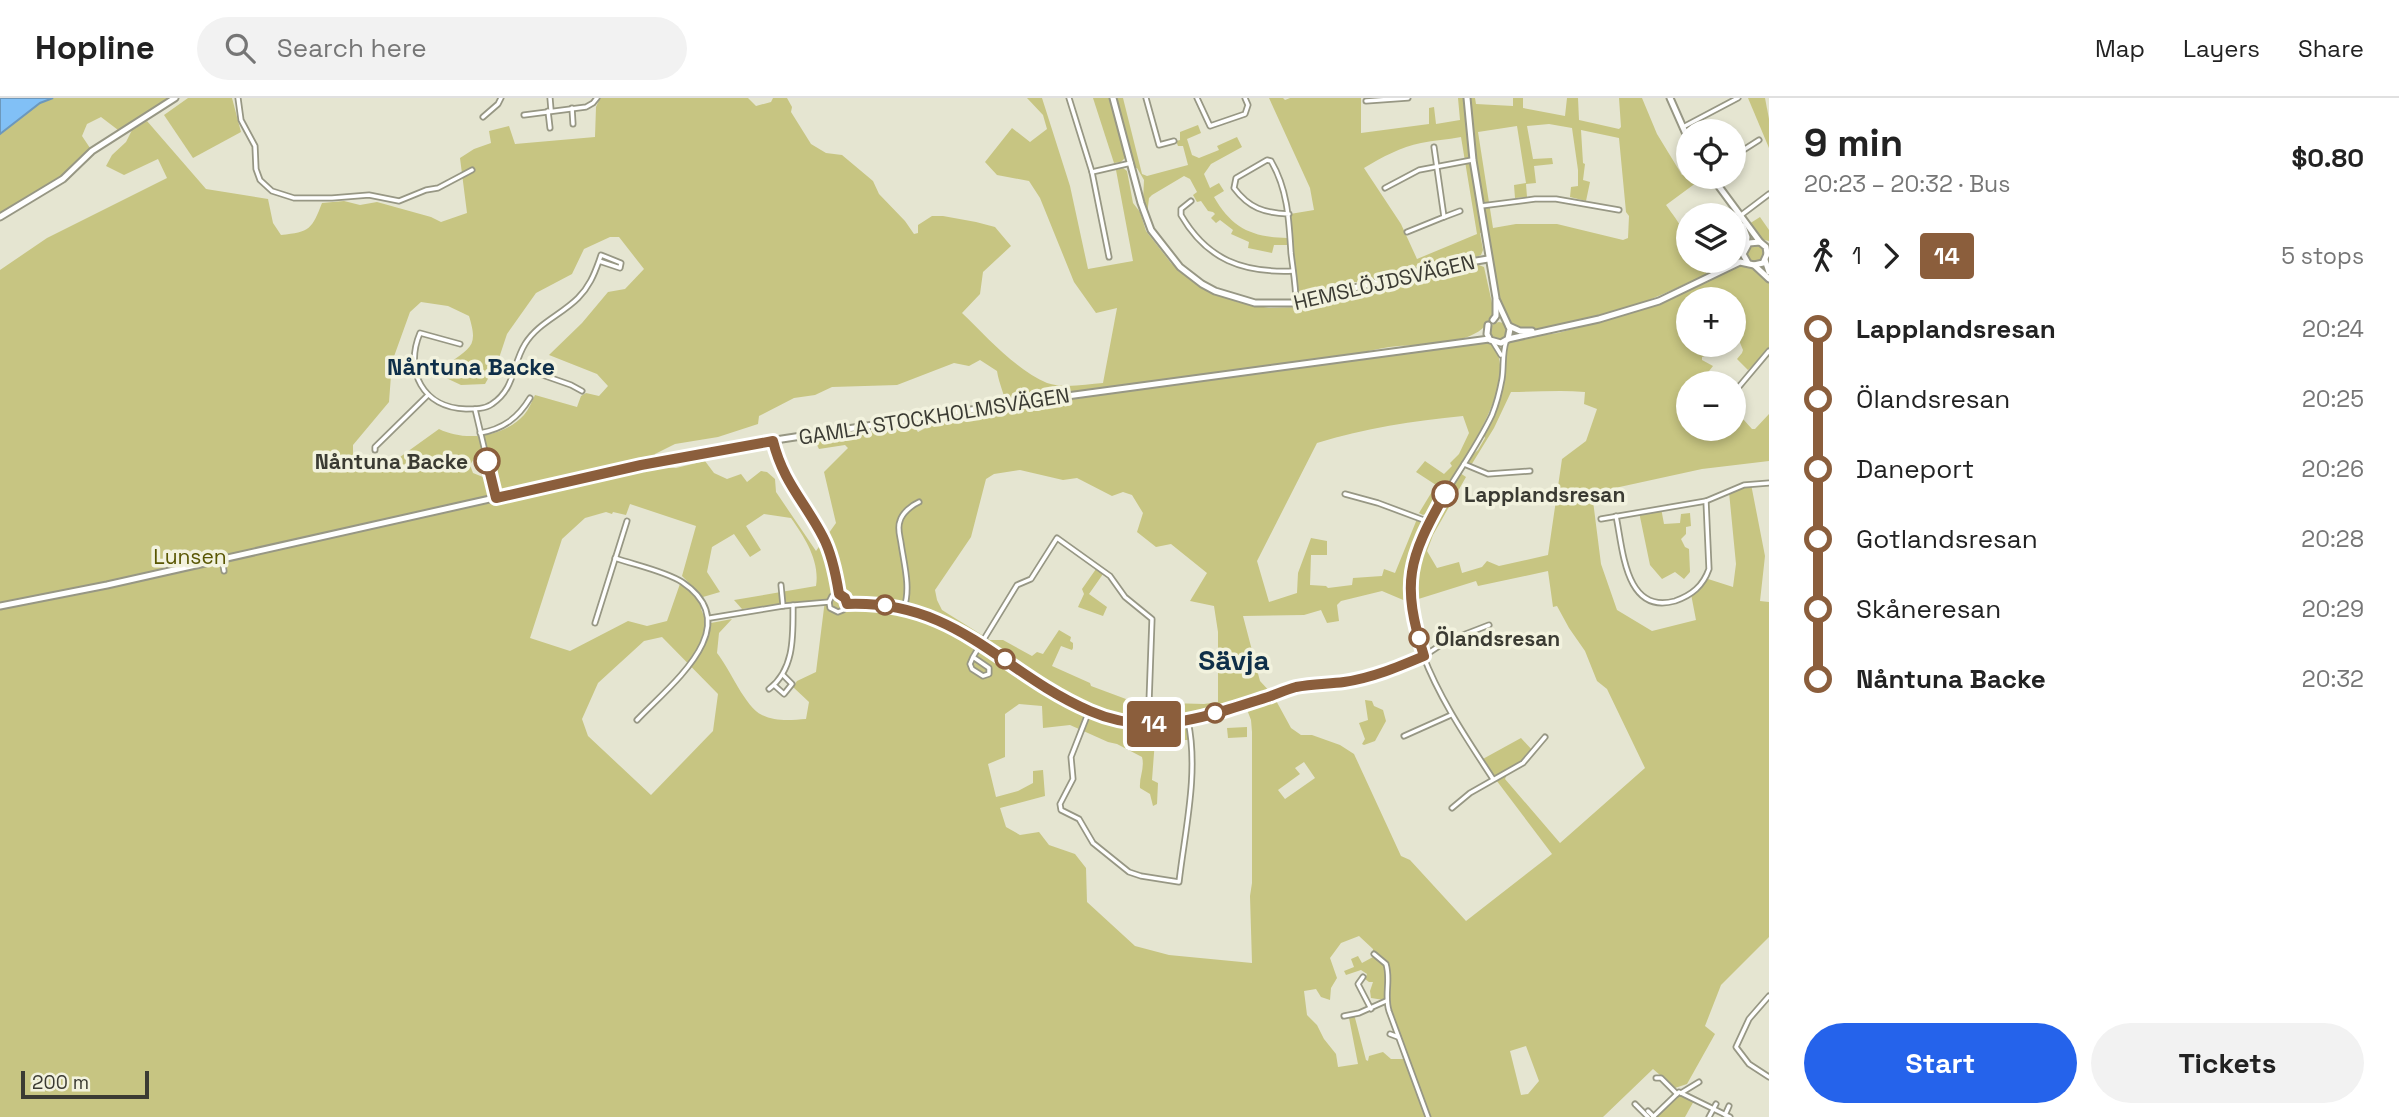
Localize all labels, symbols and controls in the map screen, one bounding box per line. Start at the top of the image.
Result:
search box [197,17,687,80]
text: Hopline [35,27,155,69]
icon: search [221,29,259,67]
text: Search here [277,31,427,65]
text: Map [2095,33,2145,64]
text: Layers [2183,33,2260,64]
text: Share [2298,33,2364,64]
map controls [1676,119,1746,441]
button: locate [1676,119,1746,189]
text: 9 min [1804,119,1903,167]
text: $0.80 [2292,141,2364,175]
text: 20:23 – 20:32 · Bus [1804,169,2010,199]
button: layers [1676,203,1746,273]
icon: walk [1804,237,1842,275]
icon: forward [1872,237,1910,275]
text: 14 [1934,240,1960,271]
text: 1 [1852,241,1862,271]
text: 5 stops [2281,241,2364,271]
street label: HEMSLÖJDSVÄGEN [1291,248,1477,316]
button: + [1676,287,1746,357]
text: Lapplandsresan [1856,312,2056,346]
text: 20:24 [2302,314,2364,344]
district label: Nåntuna Backe [387,352,555,382]
button: − [1676,371,1746,441]
street label: GAMLA STOCKHOLMSVÄGEN [797,381,1071,451]
text: Ölandsresan [1856,382,2010,416]
text: 20:25 [2302,384,2364,414]
place label: Nåntuna Backe [315,448,468,475]
marker: Nåntuna Backe [474,448,500,474]
text: Daneport [1856,452,1974,486]
text: 20:26 [2302,454,2364,484]
marker: Lapplandsresan [1432,481,1458,507]
place label: Lapplandsresan [1464,481,1625,508]
text: Gotlandsresan [1856,522,2038,556]
text: 20:28 [2301,524,2364,554]
park label: Lunsen [153,543,227,570]
text: Skåneresan [1856,592,2001,626]
text: 20:29 [2302,594,2364,624]
unlabelled marker [875,595,895,615]
place label: Ölandsresan [1435,625,1560,652]
marker: Ölandsresan [1409,628,1429,648]
district label: Sävja [1198,642,1270,678]
unlabelled marker [995,649,1015,669]
text: Nåntuna Backe [1856,662,2046,696]
text: 20:32 [2302,664,2364,694]
line badge: 14 [1122,701,1186,747]
unlabelled marker [1205,703,1225,723]
text: 14 [1141,708,1167,739]
button: Start [1804,1023,2077,1103]
button: Tickets [2091,1023,2364,1103]
scale bar [21,1068,149,1100]
text: 200 m [32,1070,89,1095]

